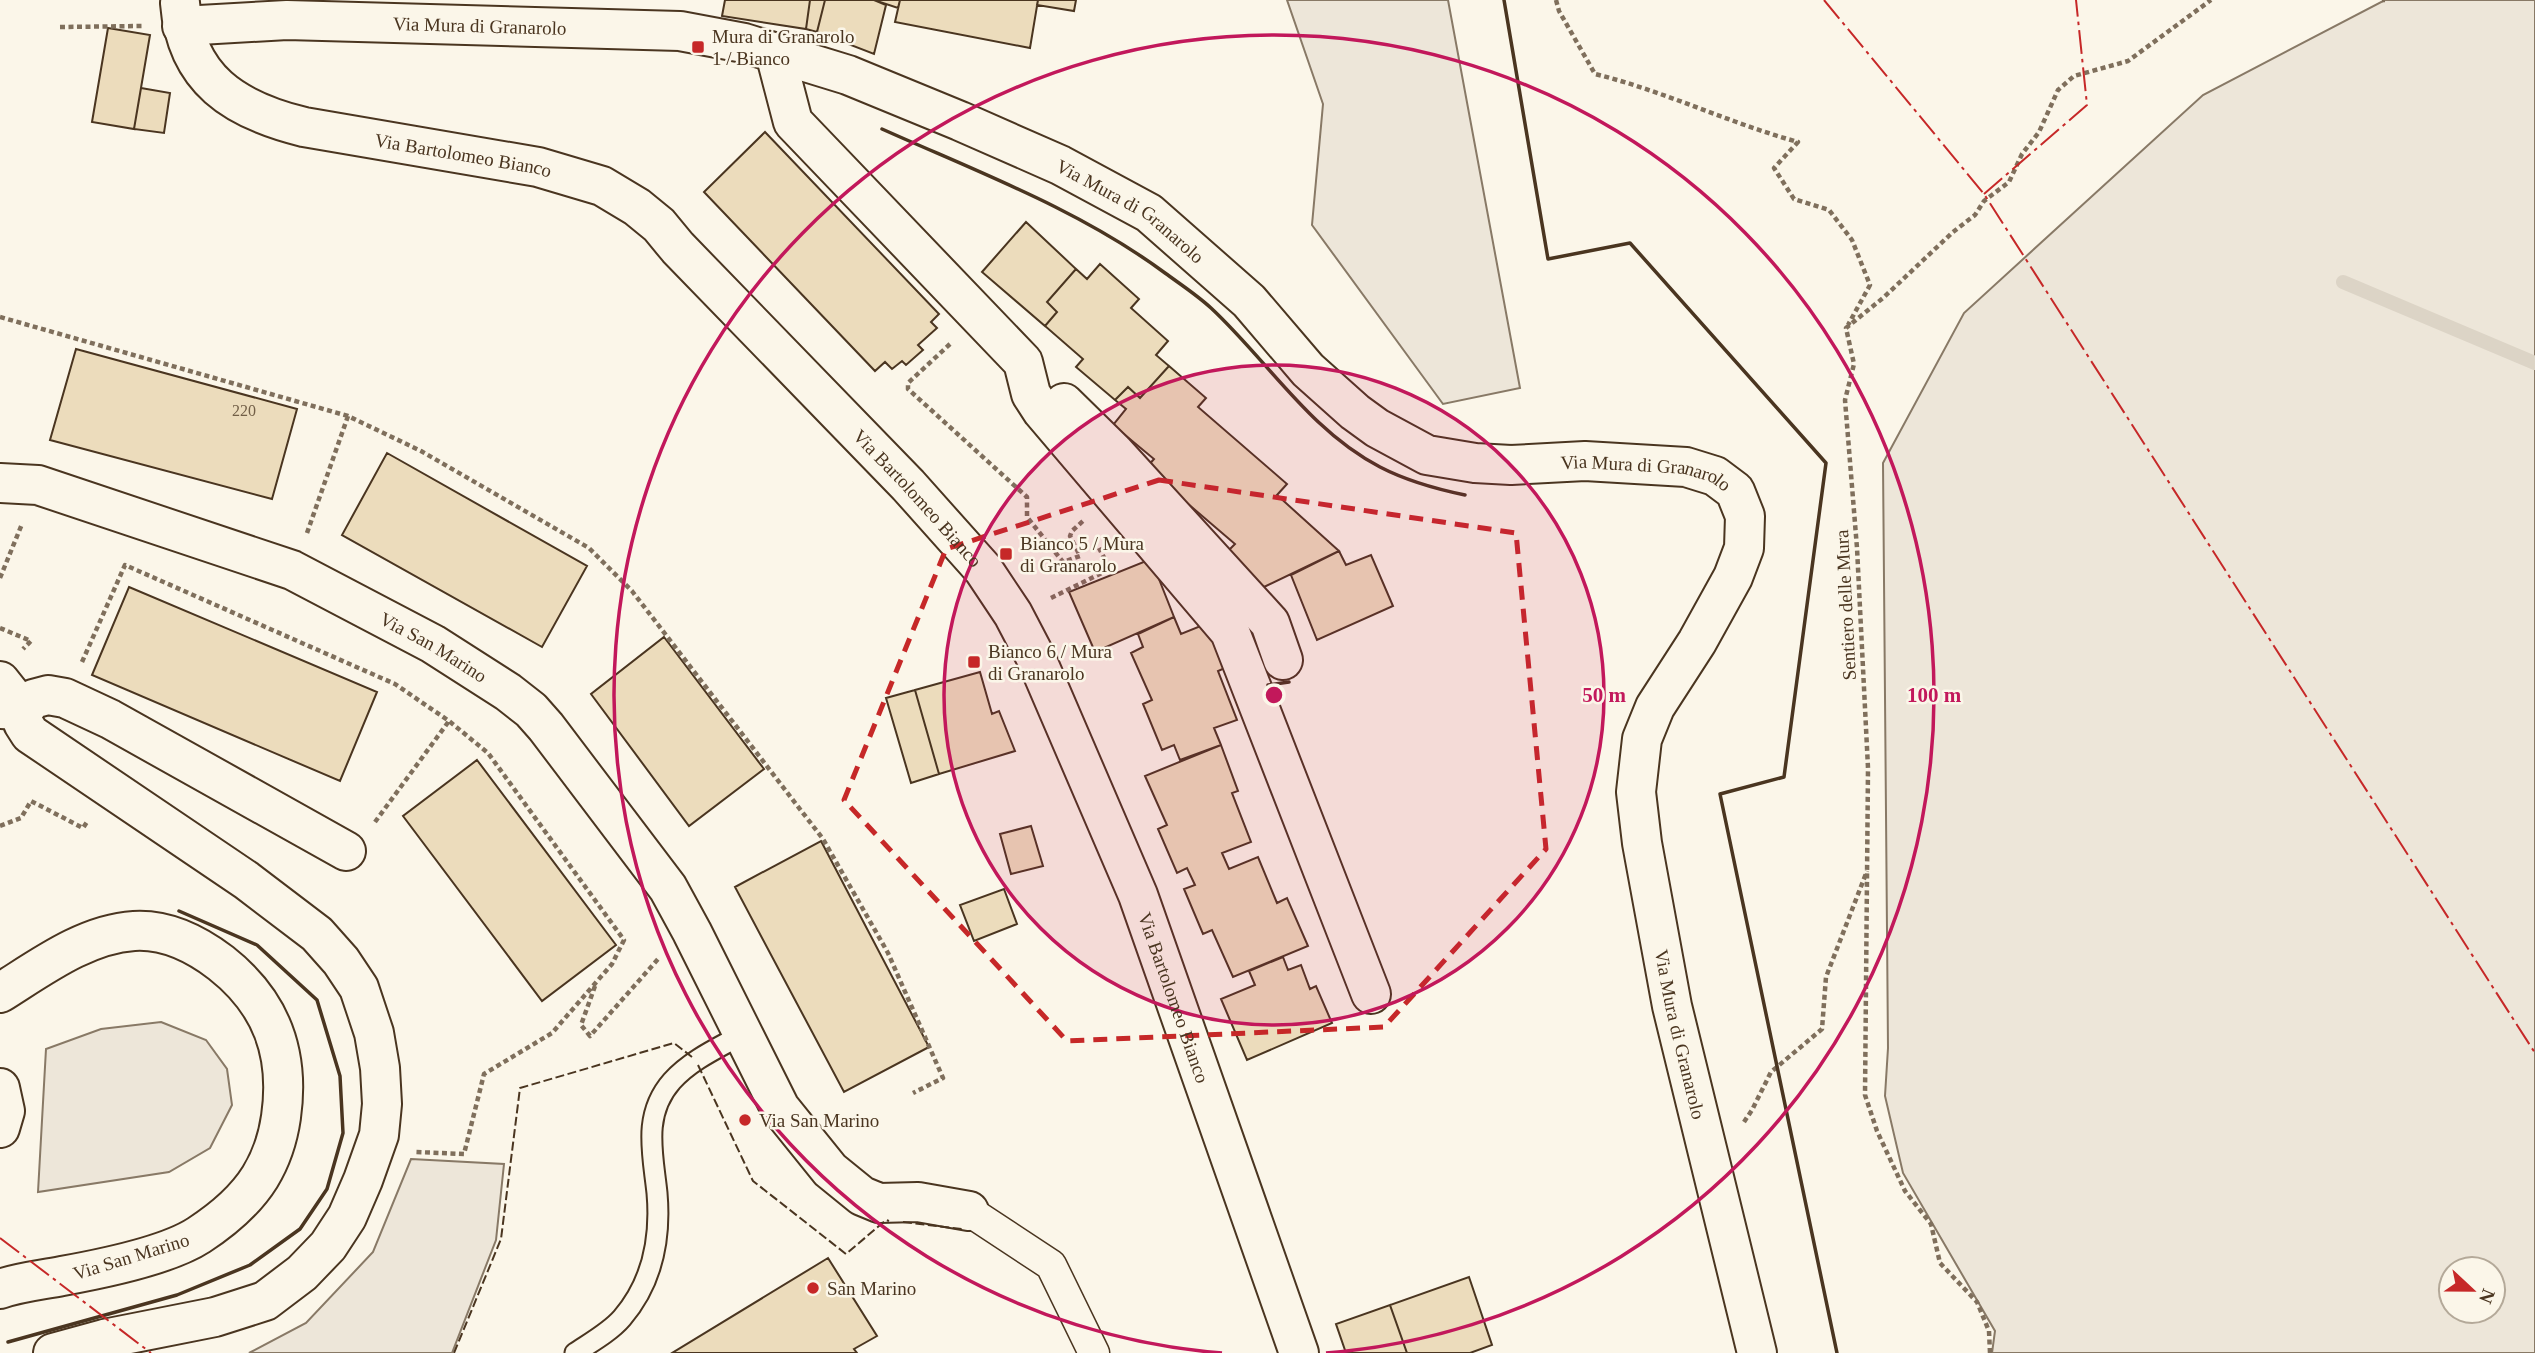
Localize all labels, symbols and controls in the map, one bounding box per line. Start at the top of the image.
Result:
street label: Via Mura di Granarolo [393,13,567,39]
place label: Mura di Granarolo 1 / Bianco [712,26,854,69]
marker: Mura di Granarolo 1 / Bianco [690,39,706,55]
street label: Via Bartolomeo Bianco [373,129,554,182]
street label: Via Mura di Granarolo [1053,155,1208,268]
house number: 220 [232,402,256,419]
street label: Via Bartolomeo Bianco [849,425,986,571]
street label: Via Mura di Granarolo [1560,451,1735,495]
street label: Sentiero delle Mura [1831,529,1860,681]
place label: Bianco 5 / Mura di Granarolo [1020,533,1145,576]
marker: Bianco 5 / Mura di Granarolo [998,546,1014,562]
street label: Via San Marino [376,608,491,687]
place label: Bianco 6 / Mura di Granarolo [988,641,1113,684]
marker: Bianco 6 / Mura di Granarolo [966,654,982,670]
centre of rings [1262,683,1286,707]
text: 50 m [1582,683,1626,707]
text: 100 m [1907,683,1962,707]
street label: Via Bartolomeo Bianco [1134,910,1213,1086]
street label: Via Mura di Granarolo [1651,948,1709,1121]
place label: Via San Marino [759,1110,879,1131]
marker: Via San Marino [737,1112,753,1128]
street label: Via San Marino [71,1229,192,1284]
north arrow [2437,1255,2507,1325]
place label: San Marino [827,1278,916,1299]
marker: San Marino [805,1280,821,1296]
text: N [2475,1286,2500,1307]

